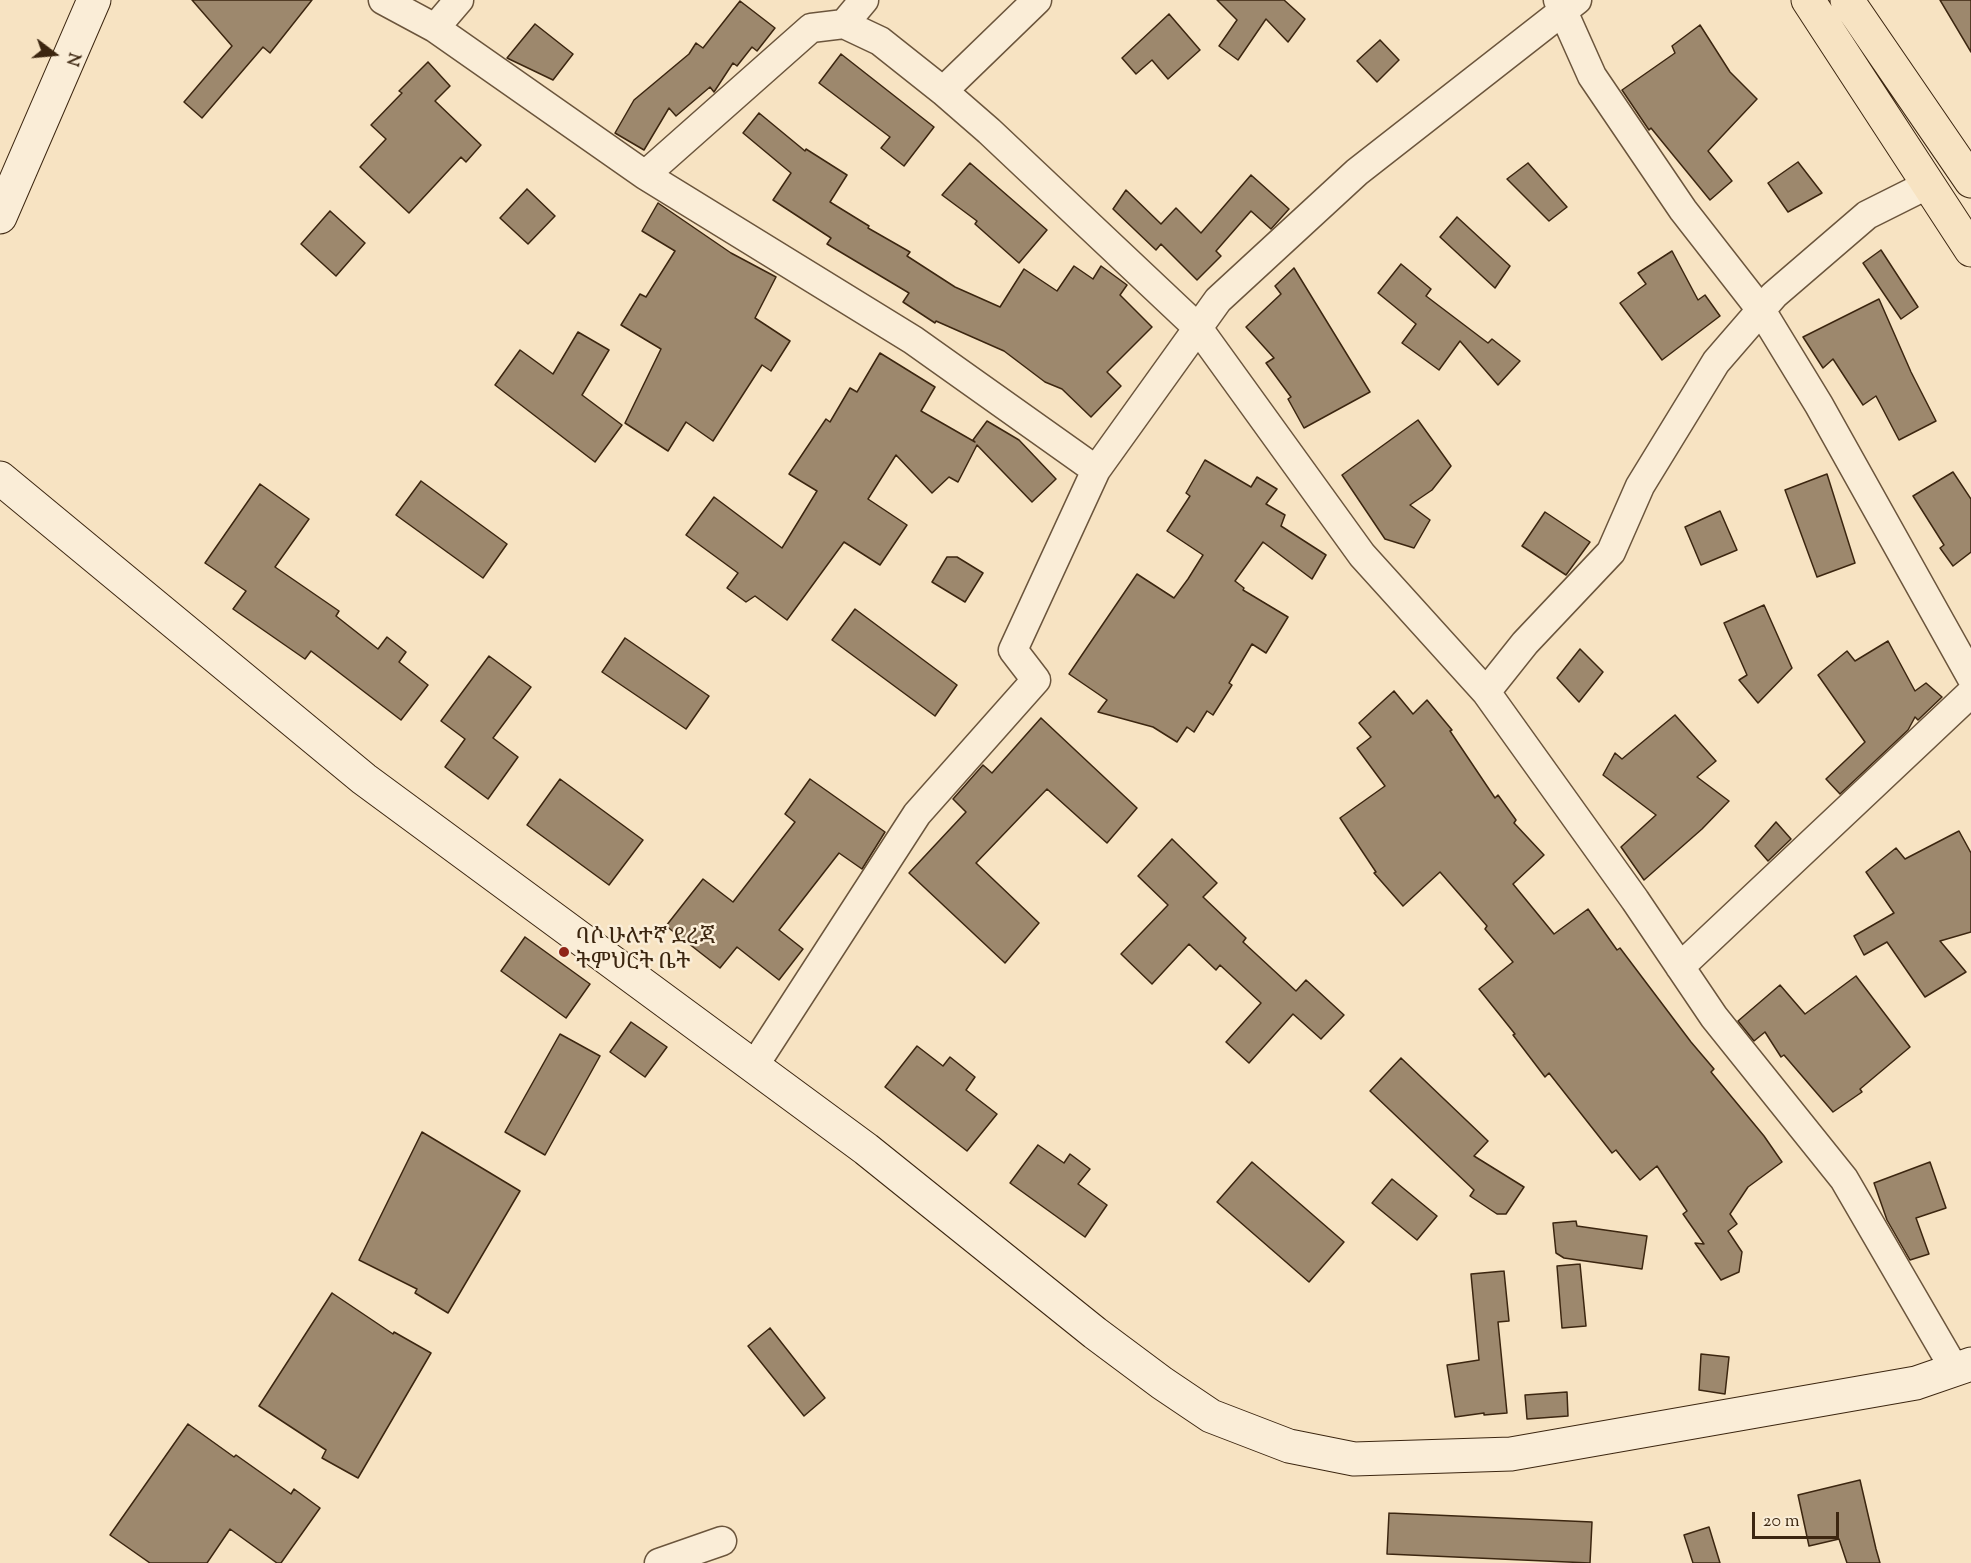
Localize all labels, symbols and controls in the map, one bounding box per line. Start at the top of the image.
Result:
north arrow [24,24,84,84]
text: N [59,50,85,68]
place label: ባሶ ሁለተኛ ደረጃ ትምህርት ቤት [576,926,715,978]
marker: ባሶ ሁለተኛ ደረጃ ትምህርት ቤት [557,945,571,959]
scale bar [1755,1500,1842,1538]
text: 20 m [1763,1509,1800,1535]

